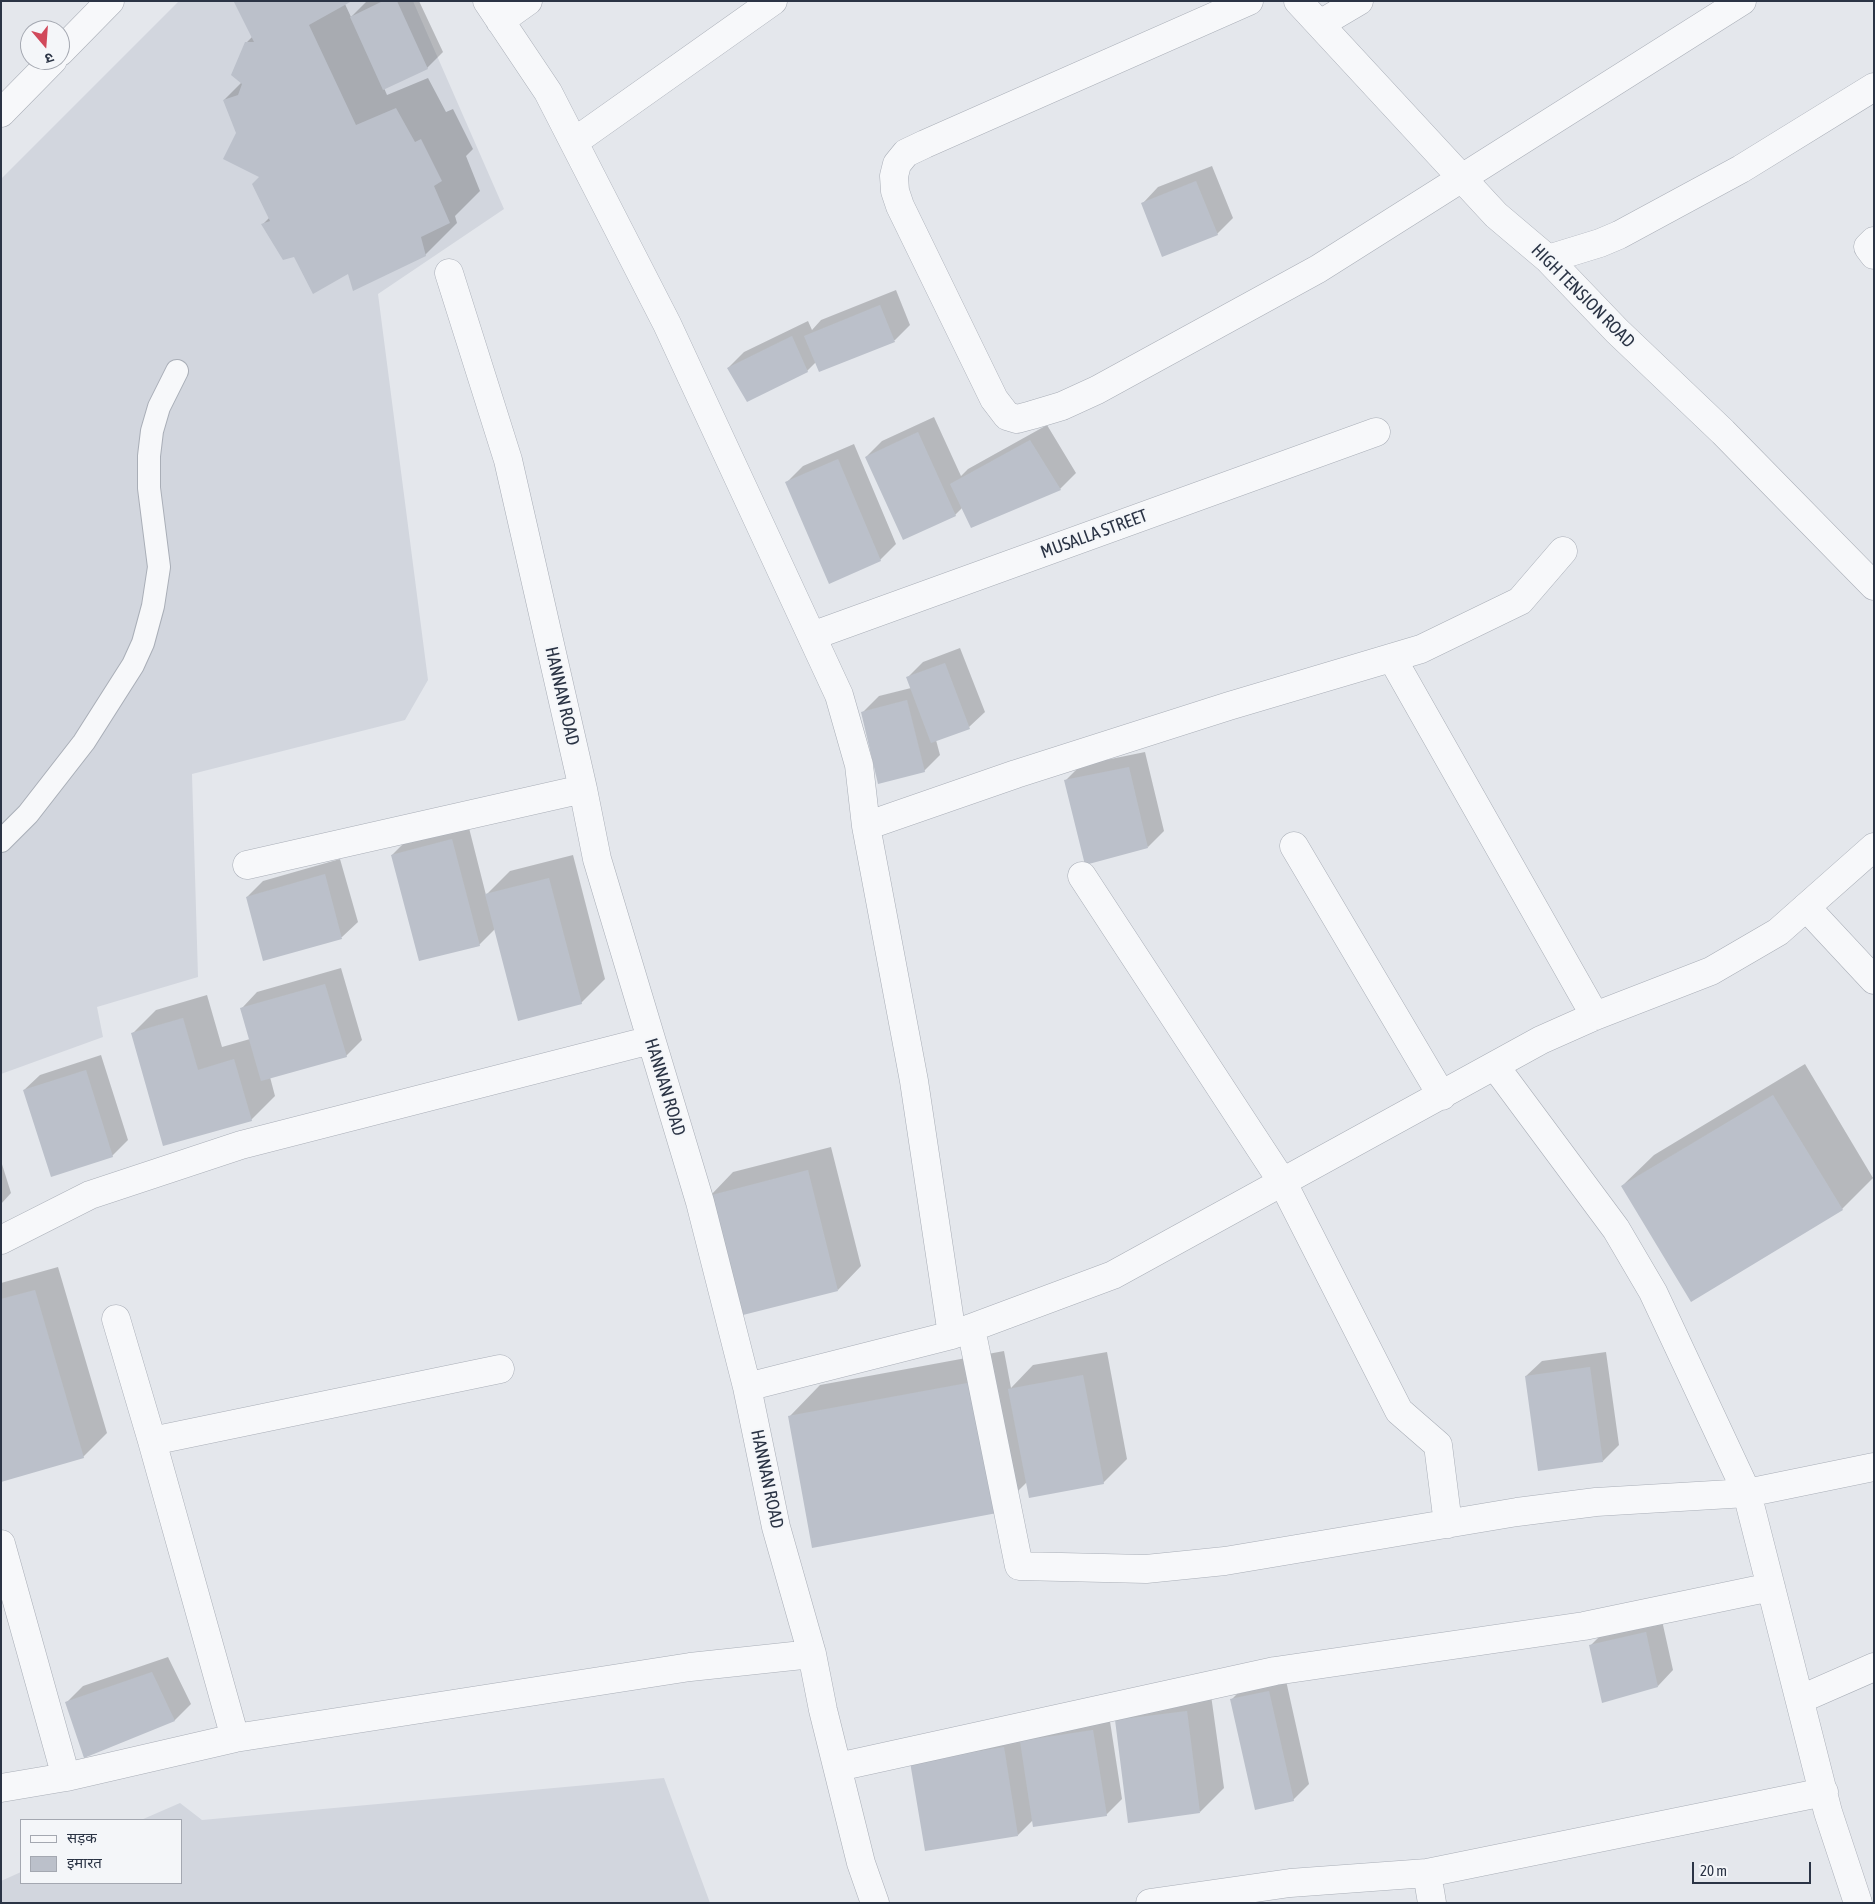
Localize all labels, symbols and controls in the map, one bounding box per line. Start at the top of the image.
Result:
north arrow [20,20,70,70]
text: उ [43,49,56,67]
street label: HIGH TENSION ROAD [1527,240,1639,352]
street label: MUSALLA STREET [1038,505,1150,563]
street label: HANNAN ROAD [540,645,584,747]
street label: HANNAN ROAD [640,1036,690,1138]
street label: HANNAN ROAD [746,1428,788,1530]
legend [20,1819,182,1884]
text: सड़क [67,1829,97,1846]
scale bar [1695,1852,1814,1884]
text: इमारत [67,1854,102,1871]
text: 20 m [1700,1862,1727,1879]

